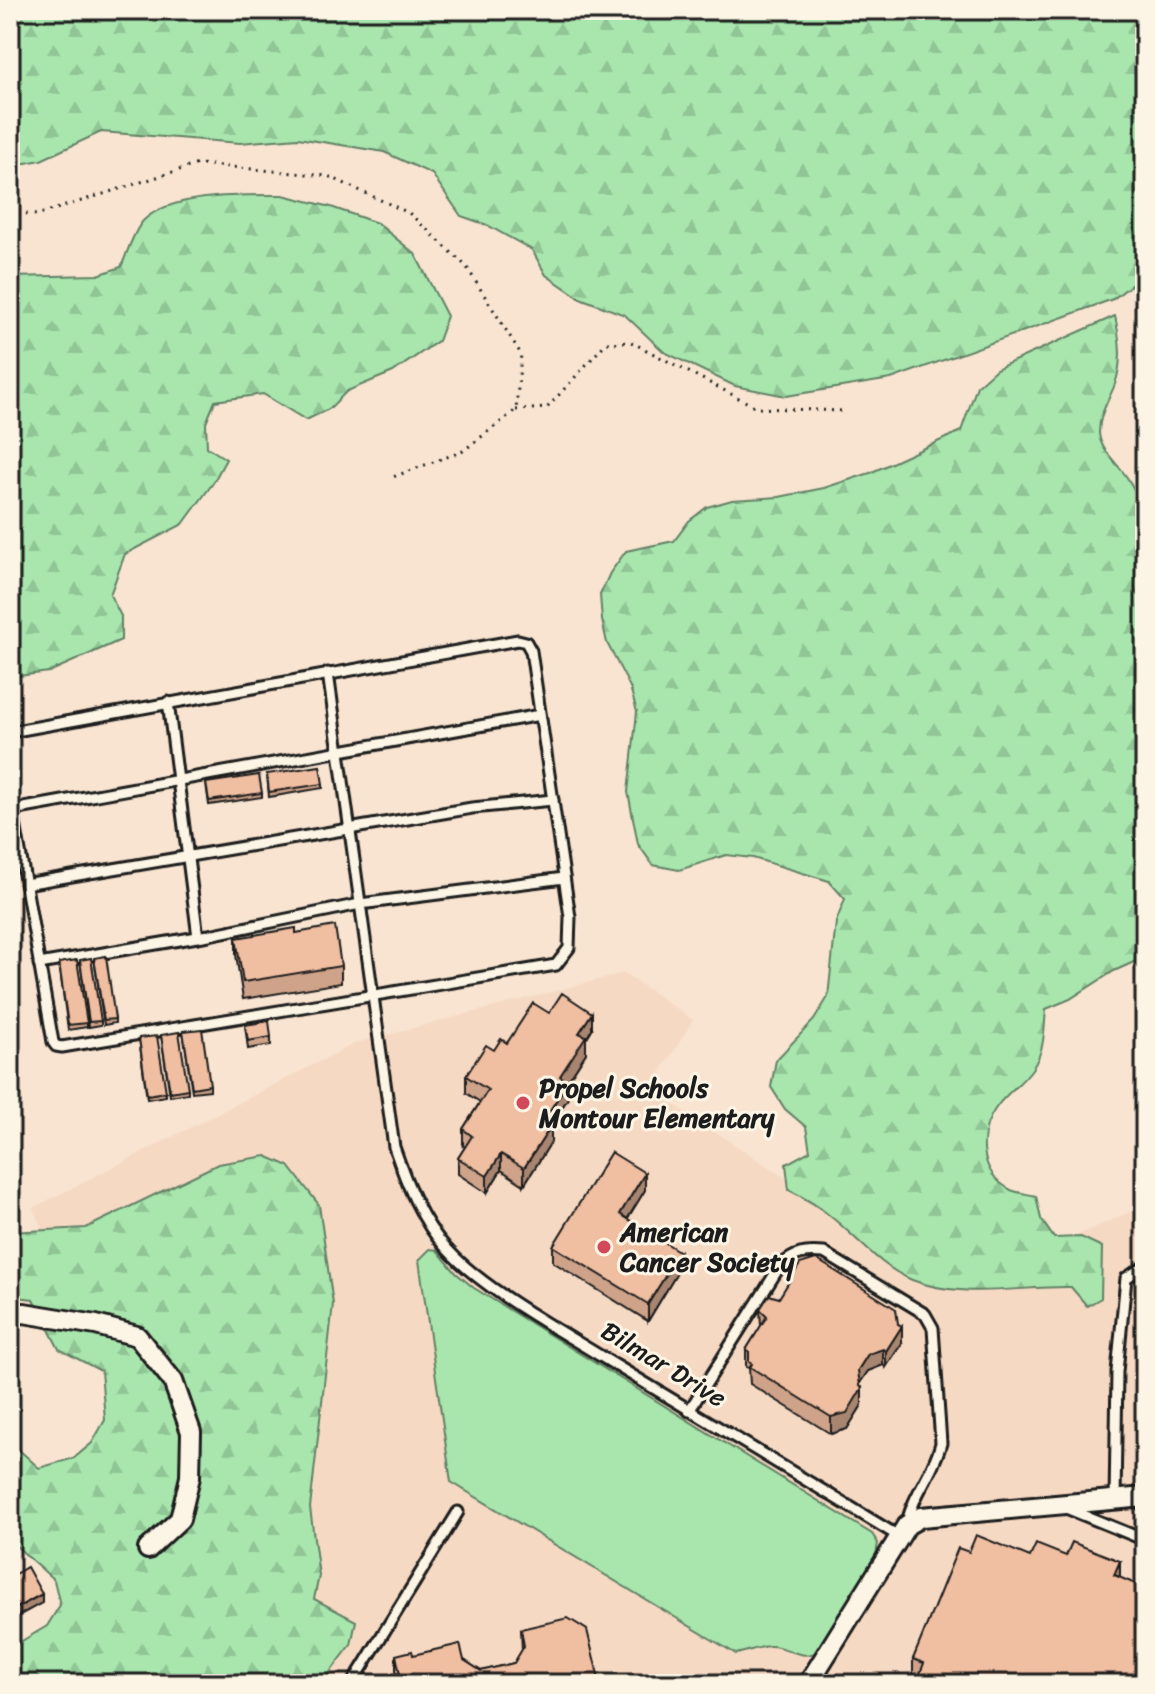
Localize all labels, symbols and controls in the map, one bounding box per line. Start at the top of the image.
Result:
place label: Propel Schools Montour Elementary [538,1065,775,1141]
marker: Propel Schools Montour Elementary [514,1094,532,1112]
place label: American Cancer Society [619,1209,795,1285]
marker: American Cancer Society [595,1238,613,1256]
street label: Bilmar Drive [592,1308,736,1420]

